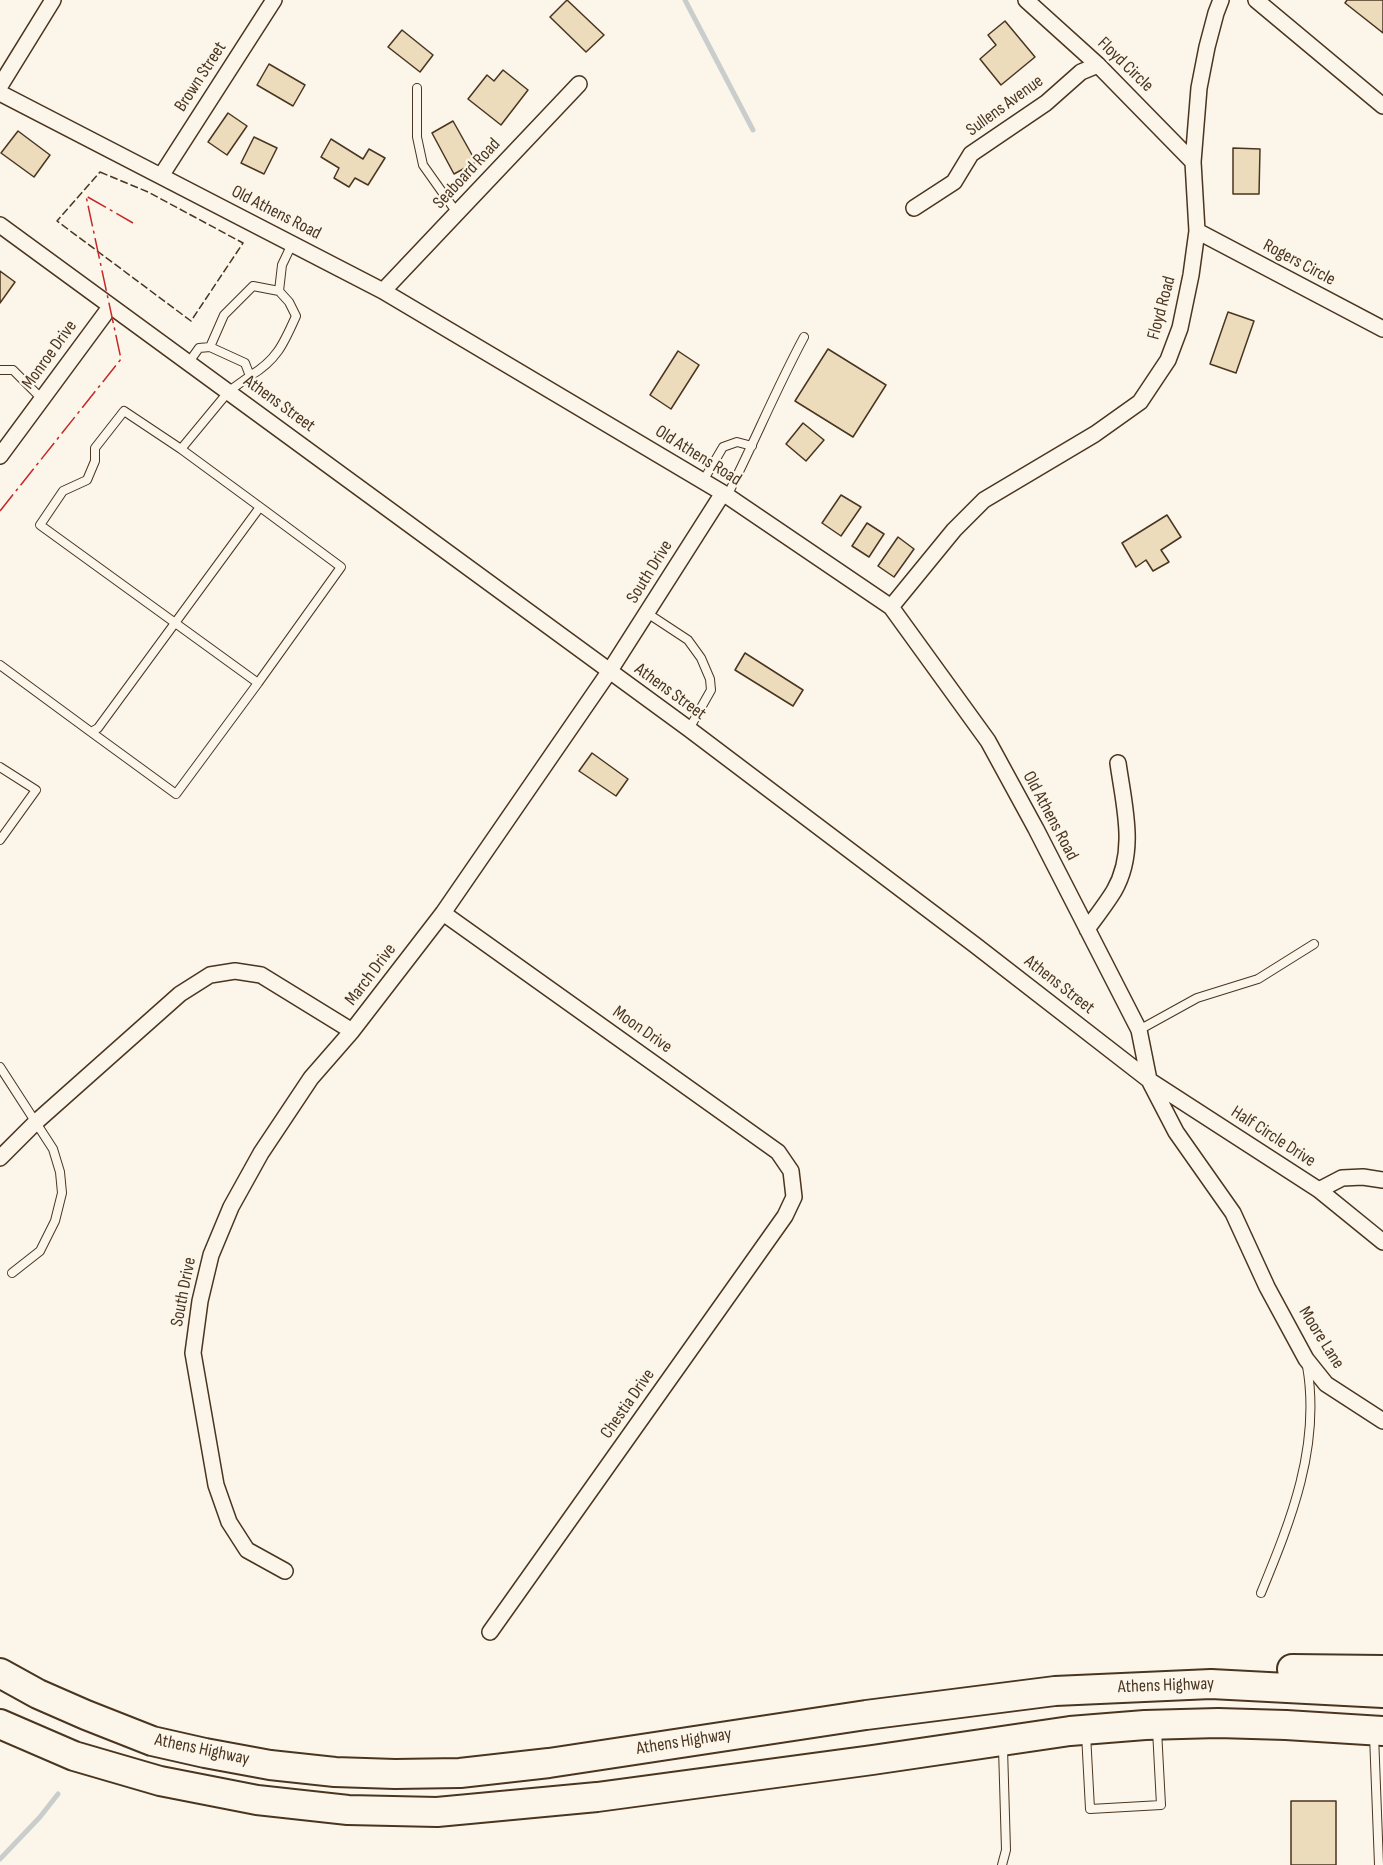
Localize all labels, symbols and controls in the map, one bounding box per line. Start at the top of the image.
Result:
street label: Floyd Circle [1093,33,1157,97]
street label: Brown Street [170,38,232,116]
street label: Sullens Avenue [962,71,1048,141]
street label: Seaboard Road [429,134,505,214]
street label: Old Athens Road [228,181,324,245]
street label: Rogers Circle [1259,235,1339,291]
street label: Floyd Road [1143,274,1181,342]
street label: Monroe Drive [18,316,82,394]
street label: Athens Street [239,371,319,437]
street label: Old Athens Road [651,421,745,491]
street label: South Drive [622,537,678,607]
street label: Athens Street [630,659,710,725]
street label: Old Athens Road [1018,768,1082,864]
street label: March Drive [341,940,401,1010]
street label: Athens Street [1020,951,1098,1019]
street label: Moon Drive [608,1002,676,1058]
street label: Half Circle Drive [1227,1102,1319,1172]
street label: South Drive [167,1255,201,1329]
street label: Moore Lane [1294,1303,1348,1373]
street label: Chestia Drive [596,1365,660,1443]
street label: Athens Highway [1118,1674,1214,1698]
street label: Athens Highway [635,1724,733,1760]
street label: Athens Highway [153,1729,251,1771]

